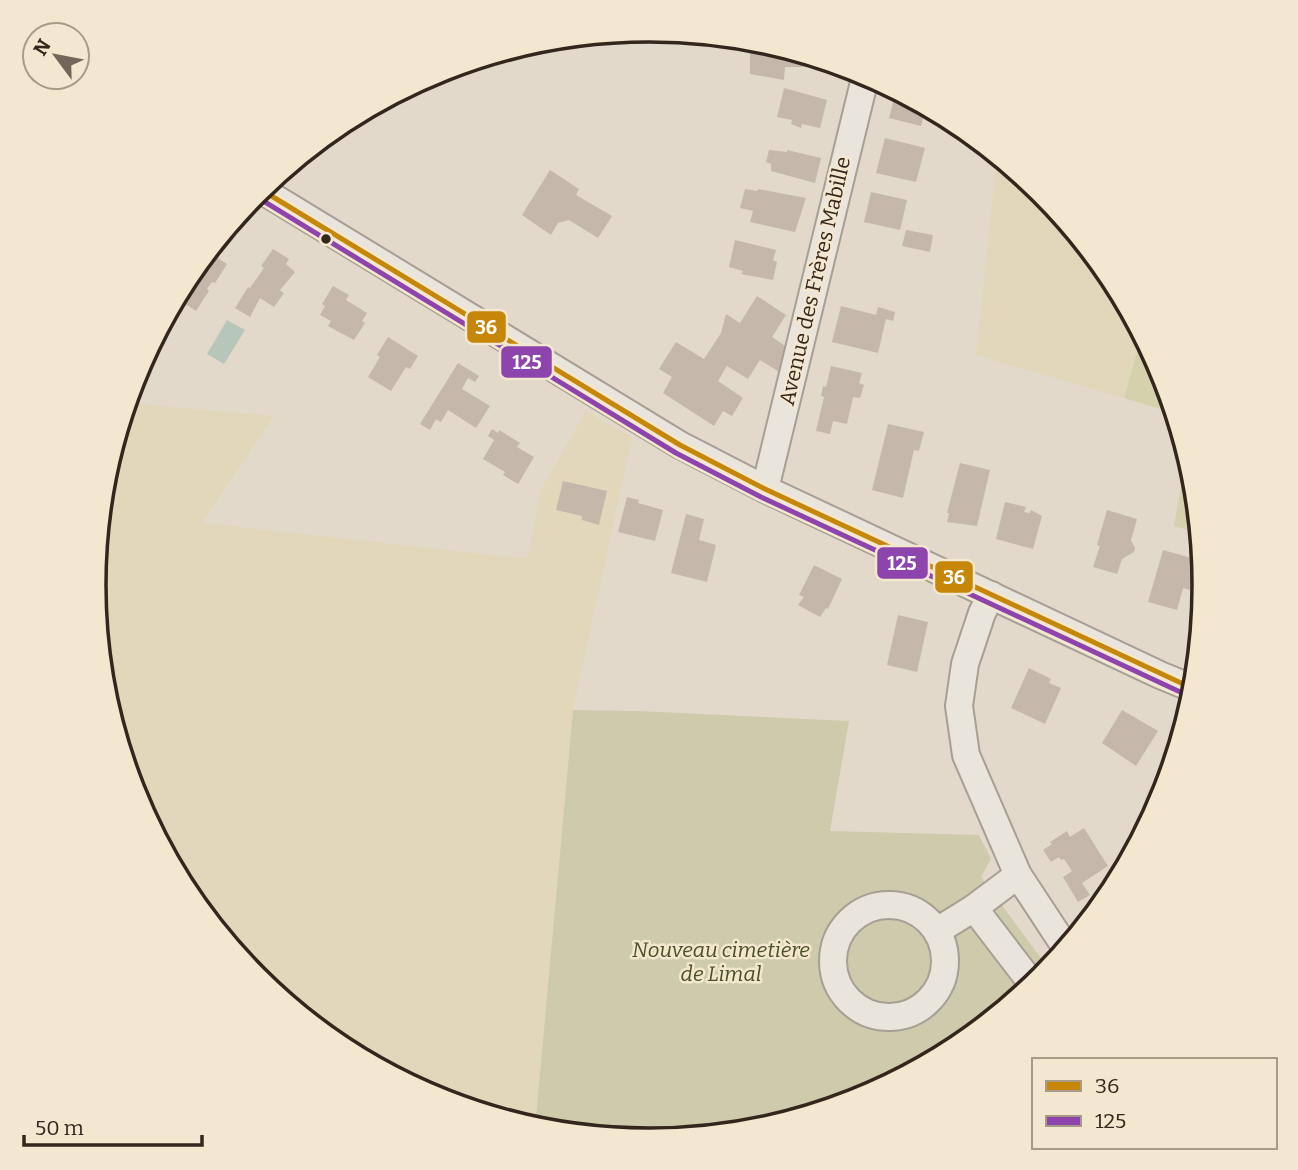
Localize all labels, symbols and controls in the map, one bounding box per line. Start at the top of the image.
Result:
north arrow [21,21,91,91]
text: N [28,35,56,60]
street label: Avenue des Frères Mabille [774,154,856,408]
unlabelled marker [319,232,333,246]
line badge: 36 [466,310,507,344]
text: 36 [475,316,497,339]
line badge: 125 [500,345,553,379]
text: 125 [512,351,542,374]
line badge: 125 [876,546,929,580]
text: 125 [887,552,917,575]
line badge: 36 [934,560,974,594]
text: 36 [943,566,965,589]
park label: Nouveau cimetière de Limal [632,937,810,987]
legend [1032,1058,1277,1149]
text: 36 [1095,1073,1119,1099]
scale bar [24,1104,203,1148]
text: 125 [1095,1108,1126,1134]
text: 50 m [35,1115,84,1141]

